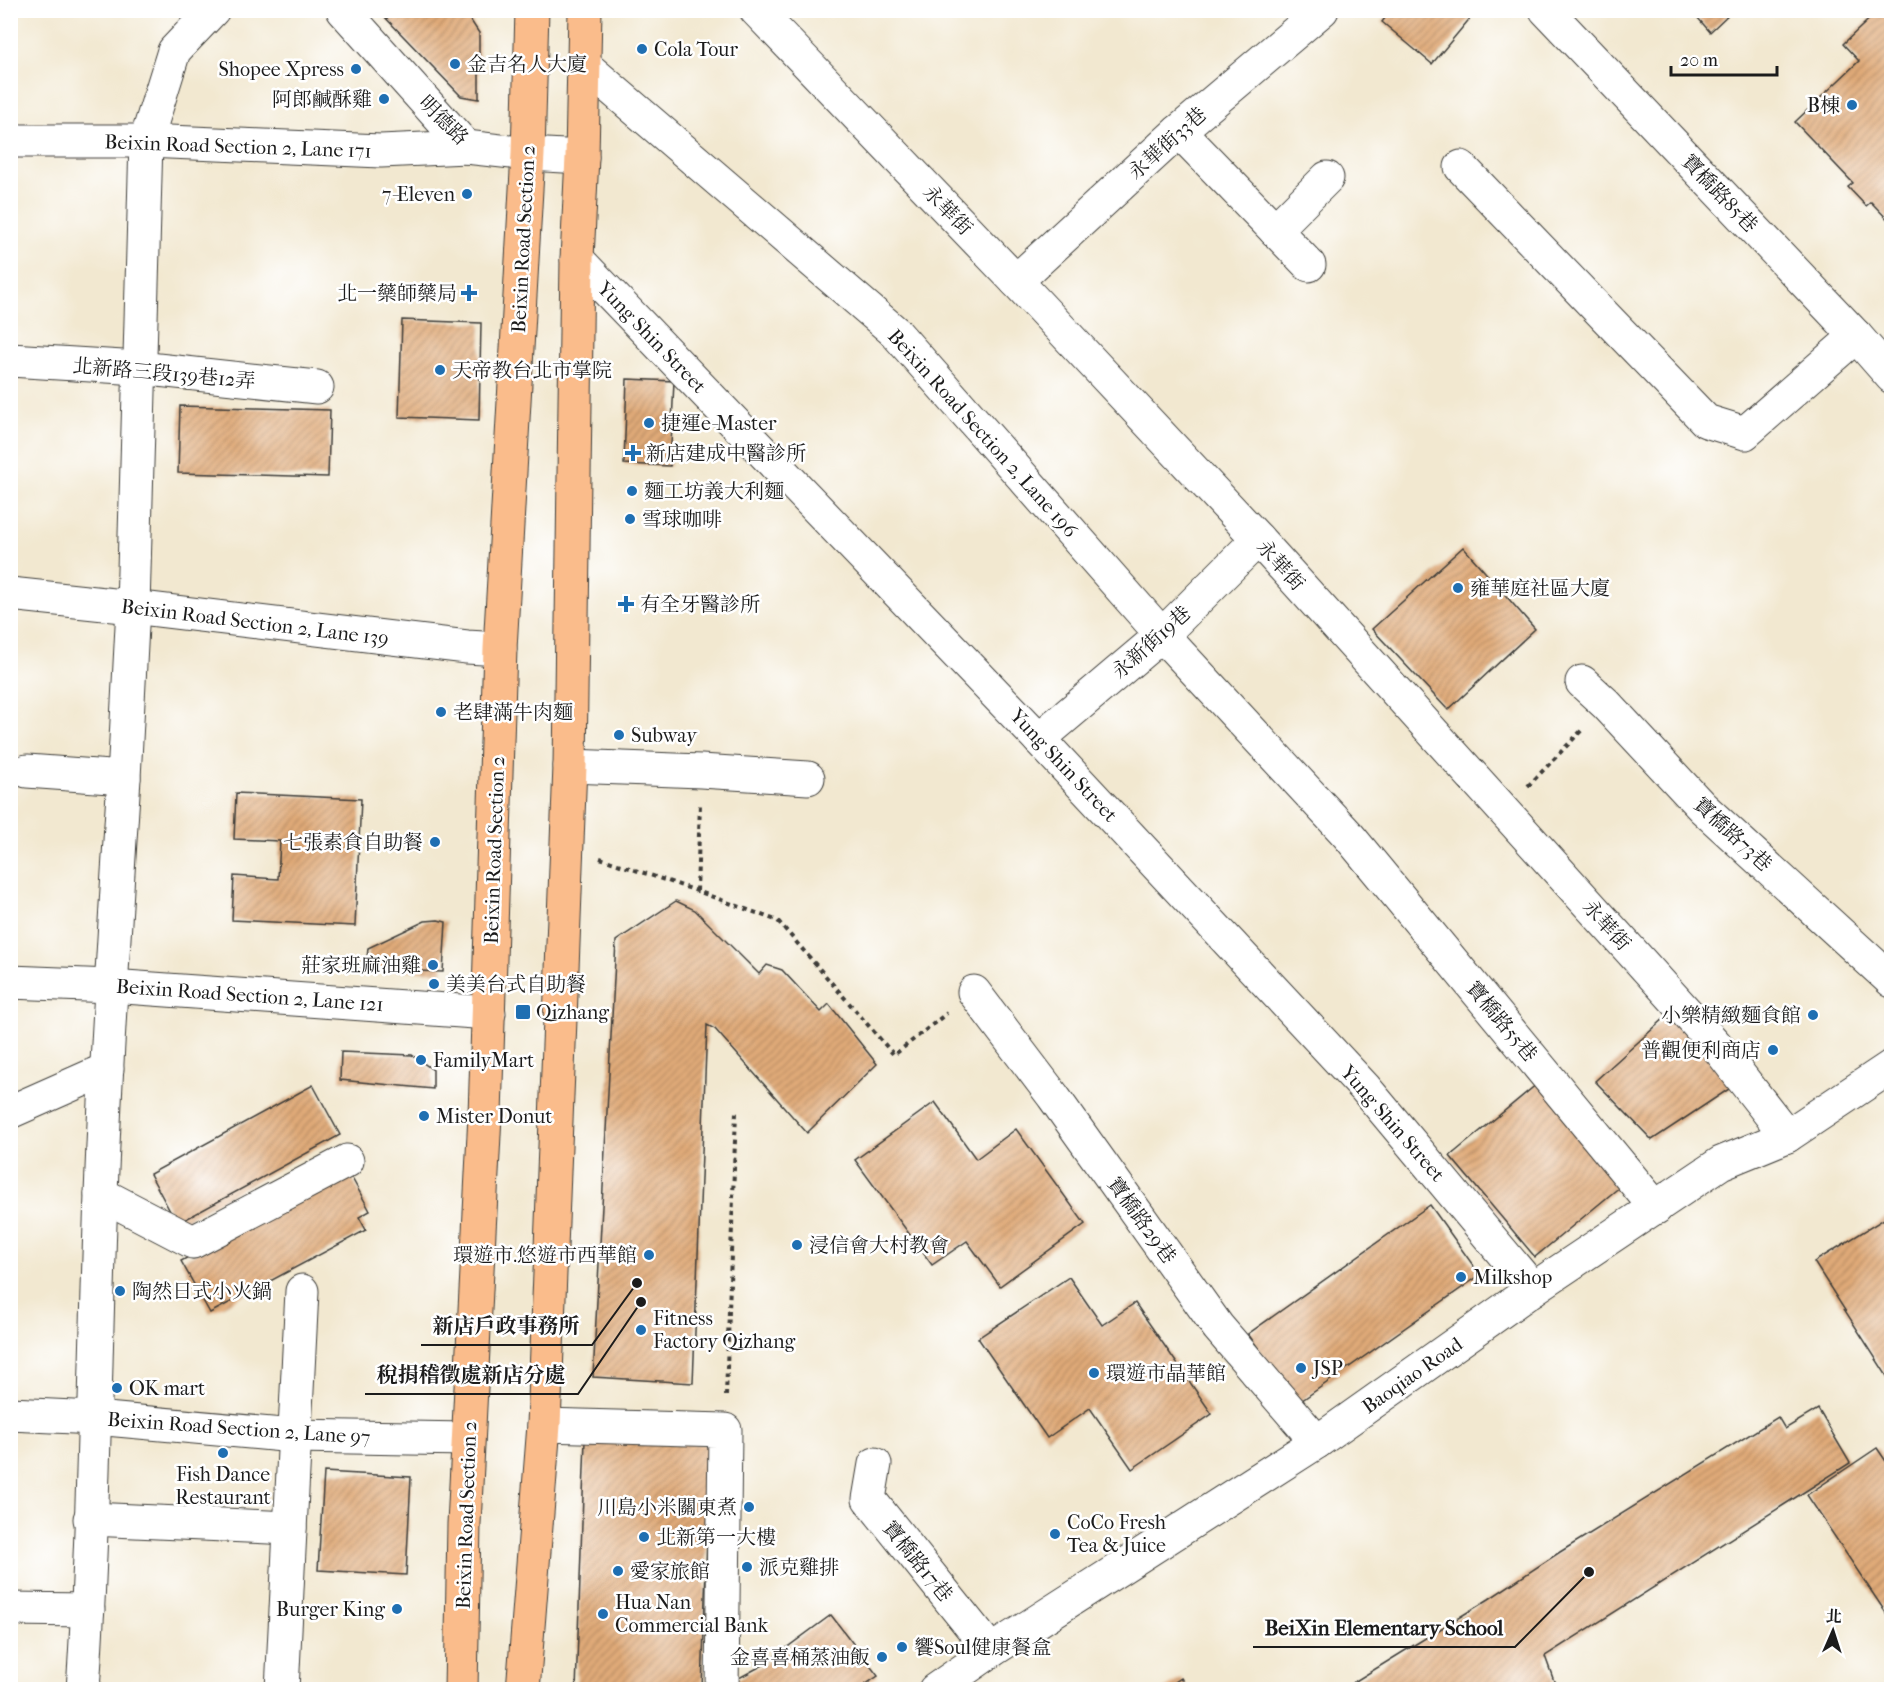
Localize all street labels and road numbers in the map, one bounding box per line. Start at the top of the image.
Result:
street label: 明德路 [414,91,473,150]
street label: 永華街33巷 [1124,103,1211,184]
street label: Beixin Road Section 2, Lane 171 [104,130,372,163]
street label: Beixin Road Section 2 [507,145,540,333]
street label: 寶橋路85巷 [1677,150,1762,237]
street label: 永華街 [919,181,977,240]
street label: Yung Shin Street [592,276,711,398]
street label: Beixin Road Section 2, Lane 196 [883,325,1082,542]
street label: 北新路三段139巷12弄 [72,354,256,393]
street label: 永華街 [1252,535,1309,595]
street label: Beixin Road Section 2, Lane 139 [120,595,390,650]
street label: 永新街19巷 [1107,601,1195,684]
street label: Yung Shin Street [1005,703,1122,827]
street label: Beixin Road Section 2 [480,756,509,944]
street label: 寶橋路73巷 [1689,793,1776,876]
street label: 永華街 [1578,895,1635,955]
street label: Beixin Road Section 2, Lane 121 [115,975,384,1016]
street label: 寶橋路55巷 [1462,977,1542,1066]
street label: Yung Shin Street [1335,1060,1449,1186]
street label: 寶橋路29巷 [1103,1173,1181,1268]
street label: Baoqiao Road [1358,1332,1468,1418]
street label: Beixin Road Section 2, Lane 97 [107,1408,372,1449]
street label: Beixin Road Section 2 [452,1421,481,1609]
street label: 寶橋路17巷 [878,1516,957,1606]

